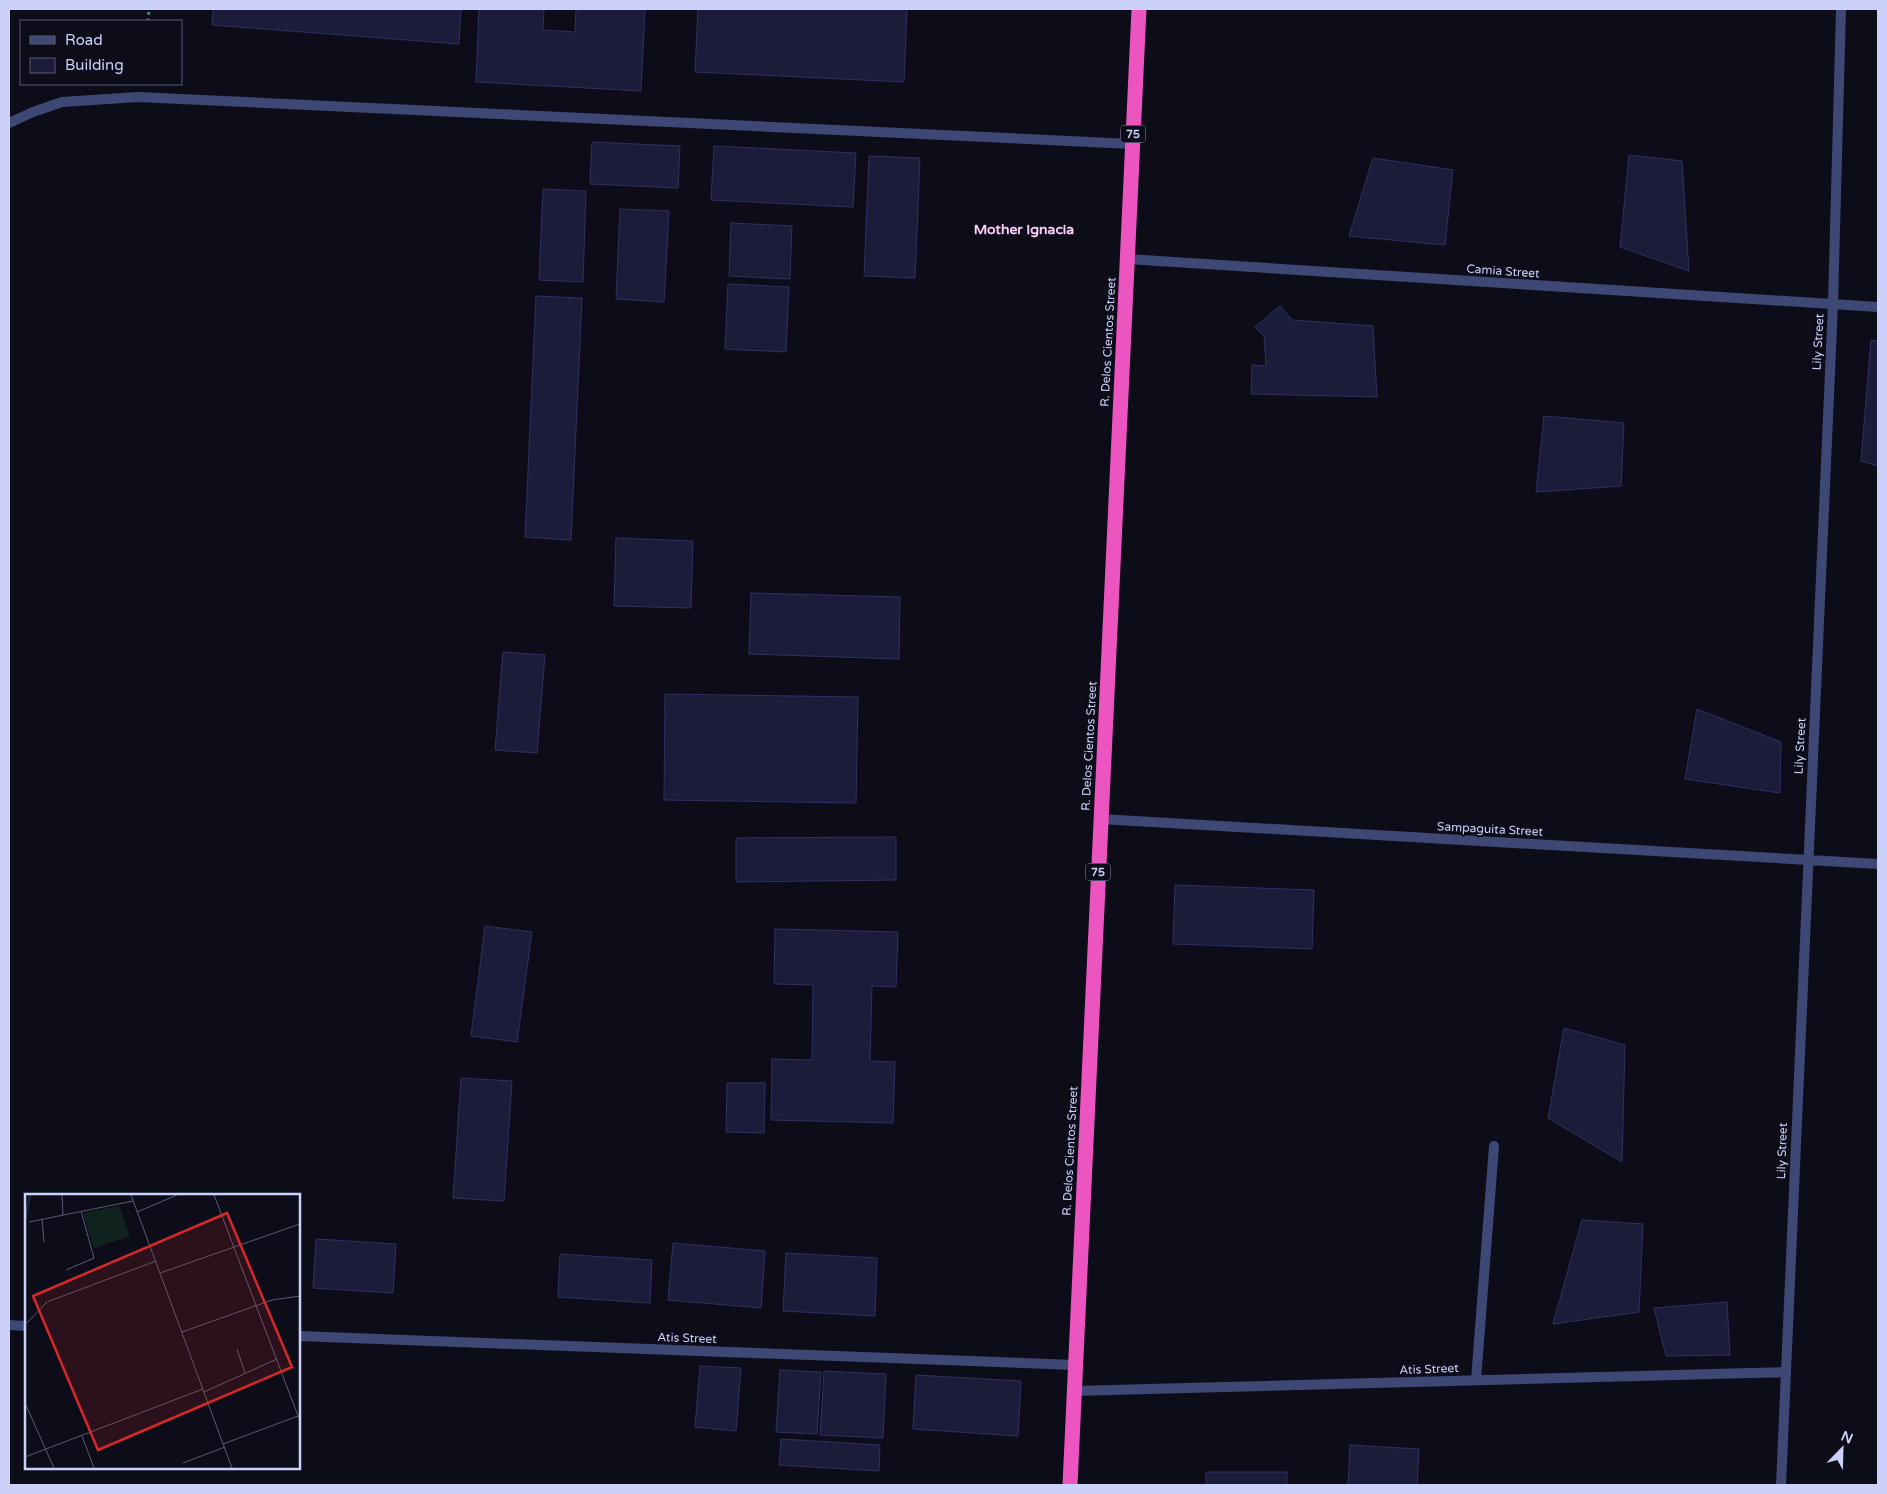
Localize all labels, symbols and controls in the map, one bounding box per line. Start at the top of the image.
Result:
legend [20,20,182,85]
text: Road [65,31,103,49]
text: Building [65,56,124,74]
road number: 75 [1120,126,1146,142]
district label: Mother Ignacia [974,221,1074,238]
street label: Camia Street [1466,261,1540,281]
street label: R. Delos Cientos Street [1098,276,1118,407]
street label: Lily Street [1810,313,1826,371]
street label: R. Delos Cientos Street [1079,680,1099,811]
street label: Lily Street [1792,717,1808,775]
street label: Sampaguita Street [1437,819,1544,839]
road number: 75 [1086,864,1110,880]
street label: R. Delos Cientos Street [1060,1085,1080,1216]
street label: Lily Street [1774,1122,1790,1180]
inset map [25,1194,300,1469]
street label: Atis Street [657,1330,717,1346]
street label: Atis Street [1399,1361,1459,1377]
north arrow [1817,1424,1867,1474]
text: N [1838,1427,1855,1448]

